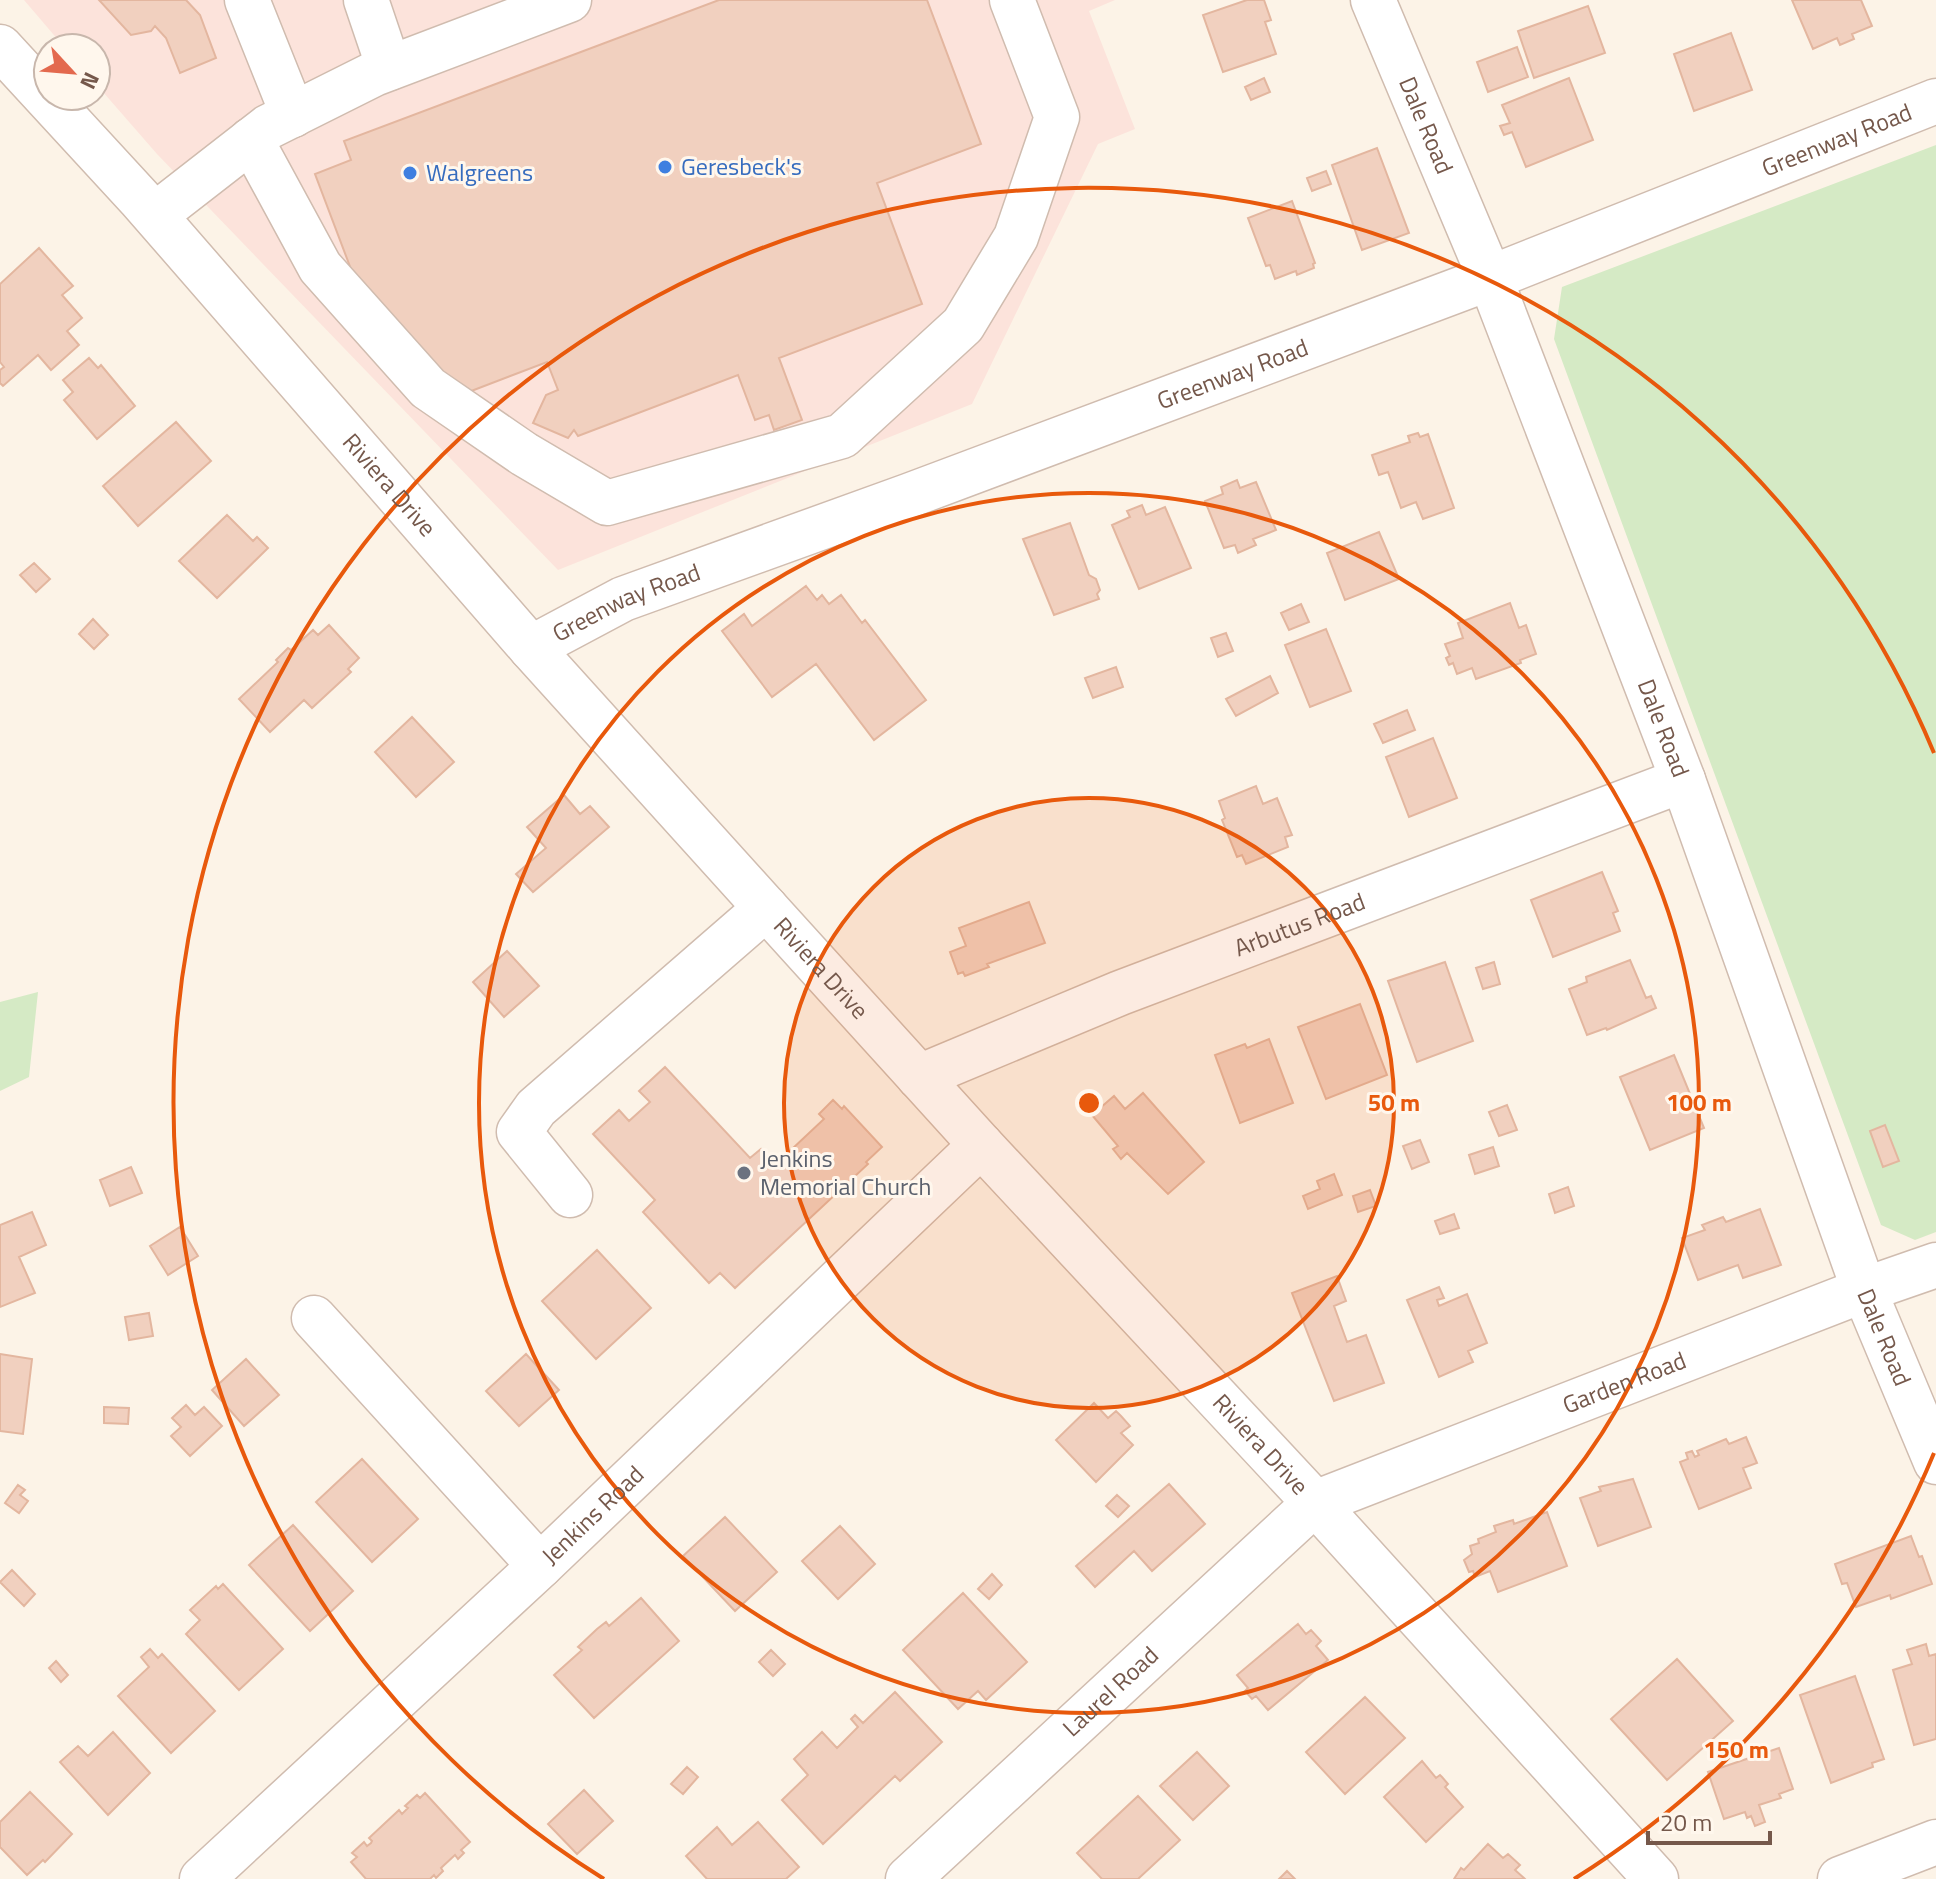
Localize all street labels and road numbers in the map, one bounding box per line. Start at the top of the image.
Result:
street label: Dale Road [1390,71,1463,179]
street label: Greenway Road [1756,93,1917,185]
street label: Greenway Road [1152,329,1313,418]
street label: Riviera Drive [335,425,445,544]
street label: Greenway Road [546,554,705,651]
street label: Dale Road [1629,674,1699,782]
street label: Arbutus Road [1229,883,1370,965]
street label: Riviera Drive [765,909,878,1027]
street label: Dale Road [1848,1283,1921,1391]
street label: Garden Road [1557,1342,1691,1422]
street label: Riviera Drive [1205,1385,1318,1503]
street label: Jenkins Road [533,1457,652,1573]
street label: Laurel Road [1054,1637,1166,1745]

